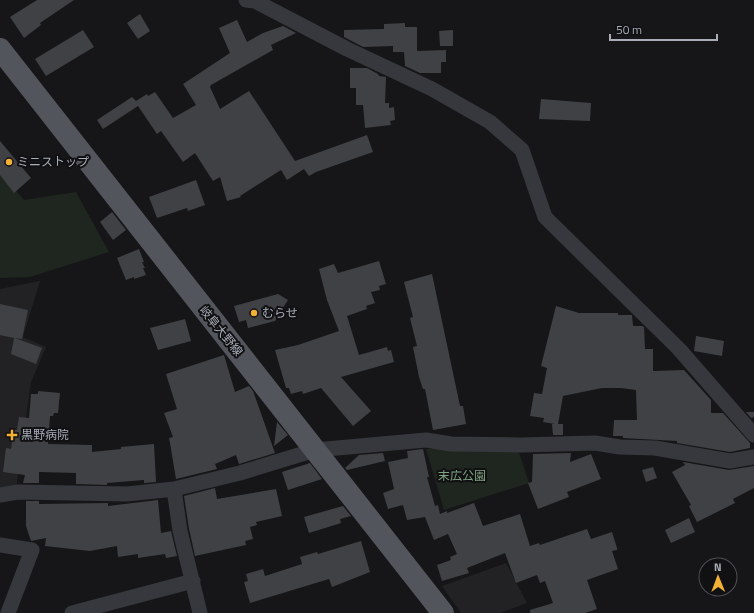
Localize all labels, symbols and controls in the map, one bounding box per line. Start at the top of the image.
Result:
scale bar [610,16,717,42]
text: 50 m [616,20,642,39]
place label: ミニストップ [17,152,89,171]
marker: ミニストップ [4,157,14,167]
street label: 岐阜大野線 [195,301,248,360]
place label: むらせ [262,303,298,322]
marker: むらせ [249,308,259,318]
place label: 黒野病院 [21,425,69,444]
marker: 黒野病院 [6,429,18,441]
park label: 末広公園 [438,466,486,485]
north arrow [698,557,738,597]
text: N [714,559,722,575]

